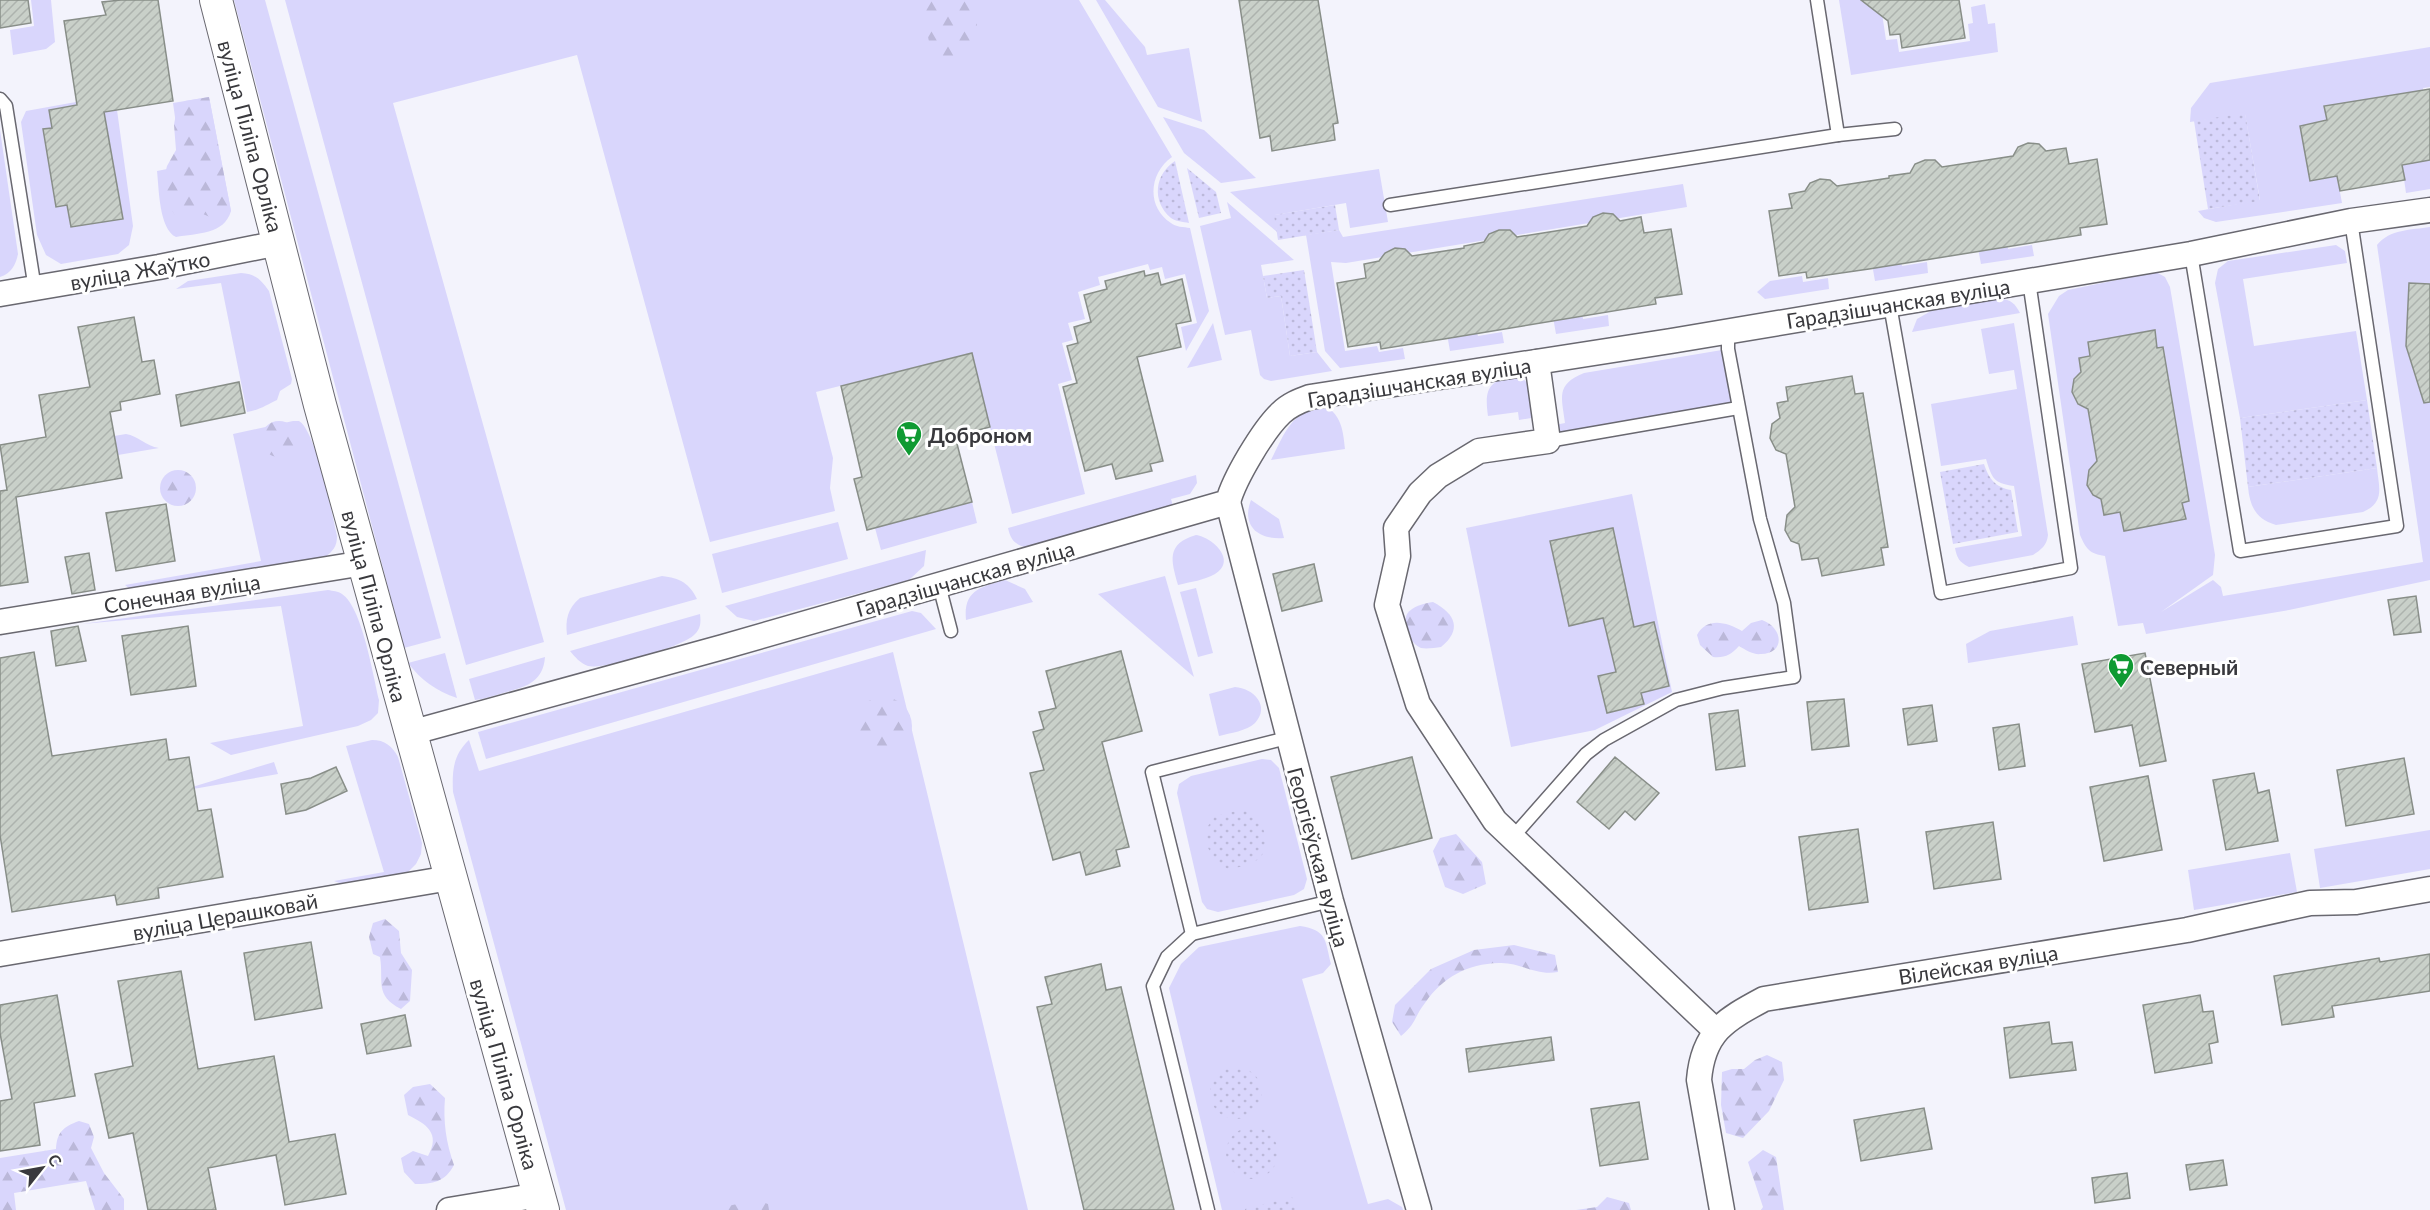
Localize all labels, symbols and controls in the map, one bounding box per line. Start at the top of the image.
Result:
street label: вуліца Піліпа Орліка [213,37,289,235]
street label: вуліца Жаўтко [68,245,212,295]
street label: Гарадзішчанская вуліца [1784,273,2012,333]
street label: Гарадзішчанская вуліца [1305,352,1533,412]
supermarket icon: Доброном [894,419,924,457]
place label: Доброном [928,422,1032,447]
street label: вуліца Піліпа Орліка [337,507,413,705]
street label: Гарадзішчанская вуліца [853,535,1077,621]
street label: Сонечная вуліца [102,568,262,618]
supermarket icon: Северный [2106,651,2136,689]
place label: Северный [2140,654,2238,679]
street label: Георгіеўская вуліца [1283,764,1355,950]
street label: вуліца Церашковай [131,887,319,945]
street label: Вілейская вуліца [1896,939,2060,989]
street label: вуліца Піліпа Орліка [466,975,544,1173]
north arrow [12,1138,72,1198]
text: С [44,1151,66,1170]

